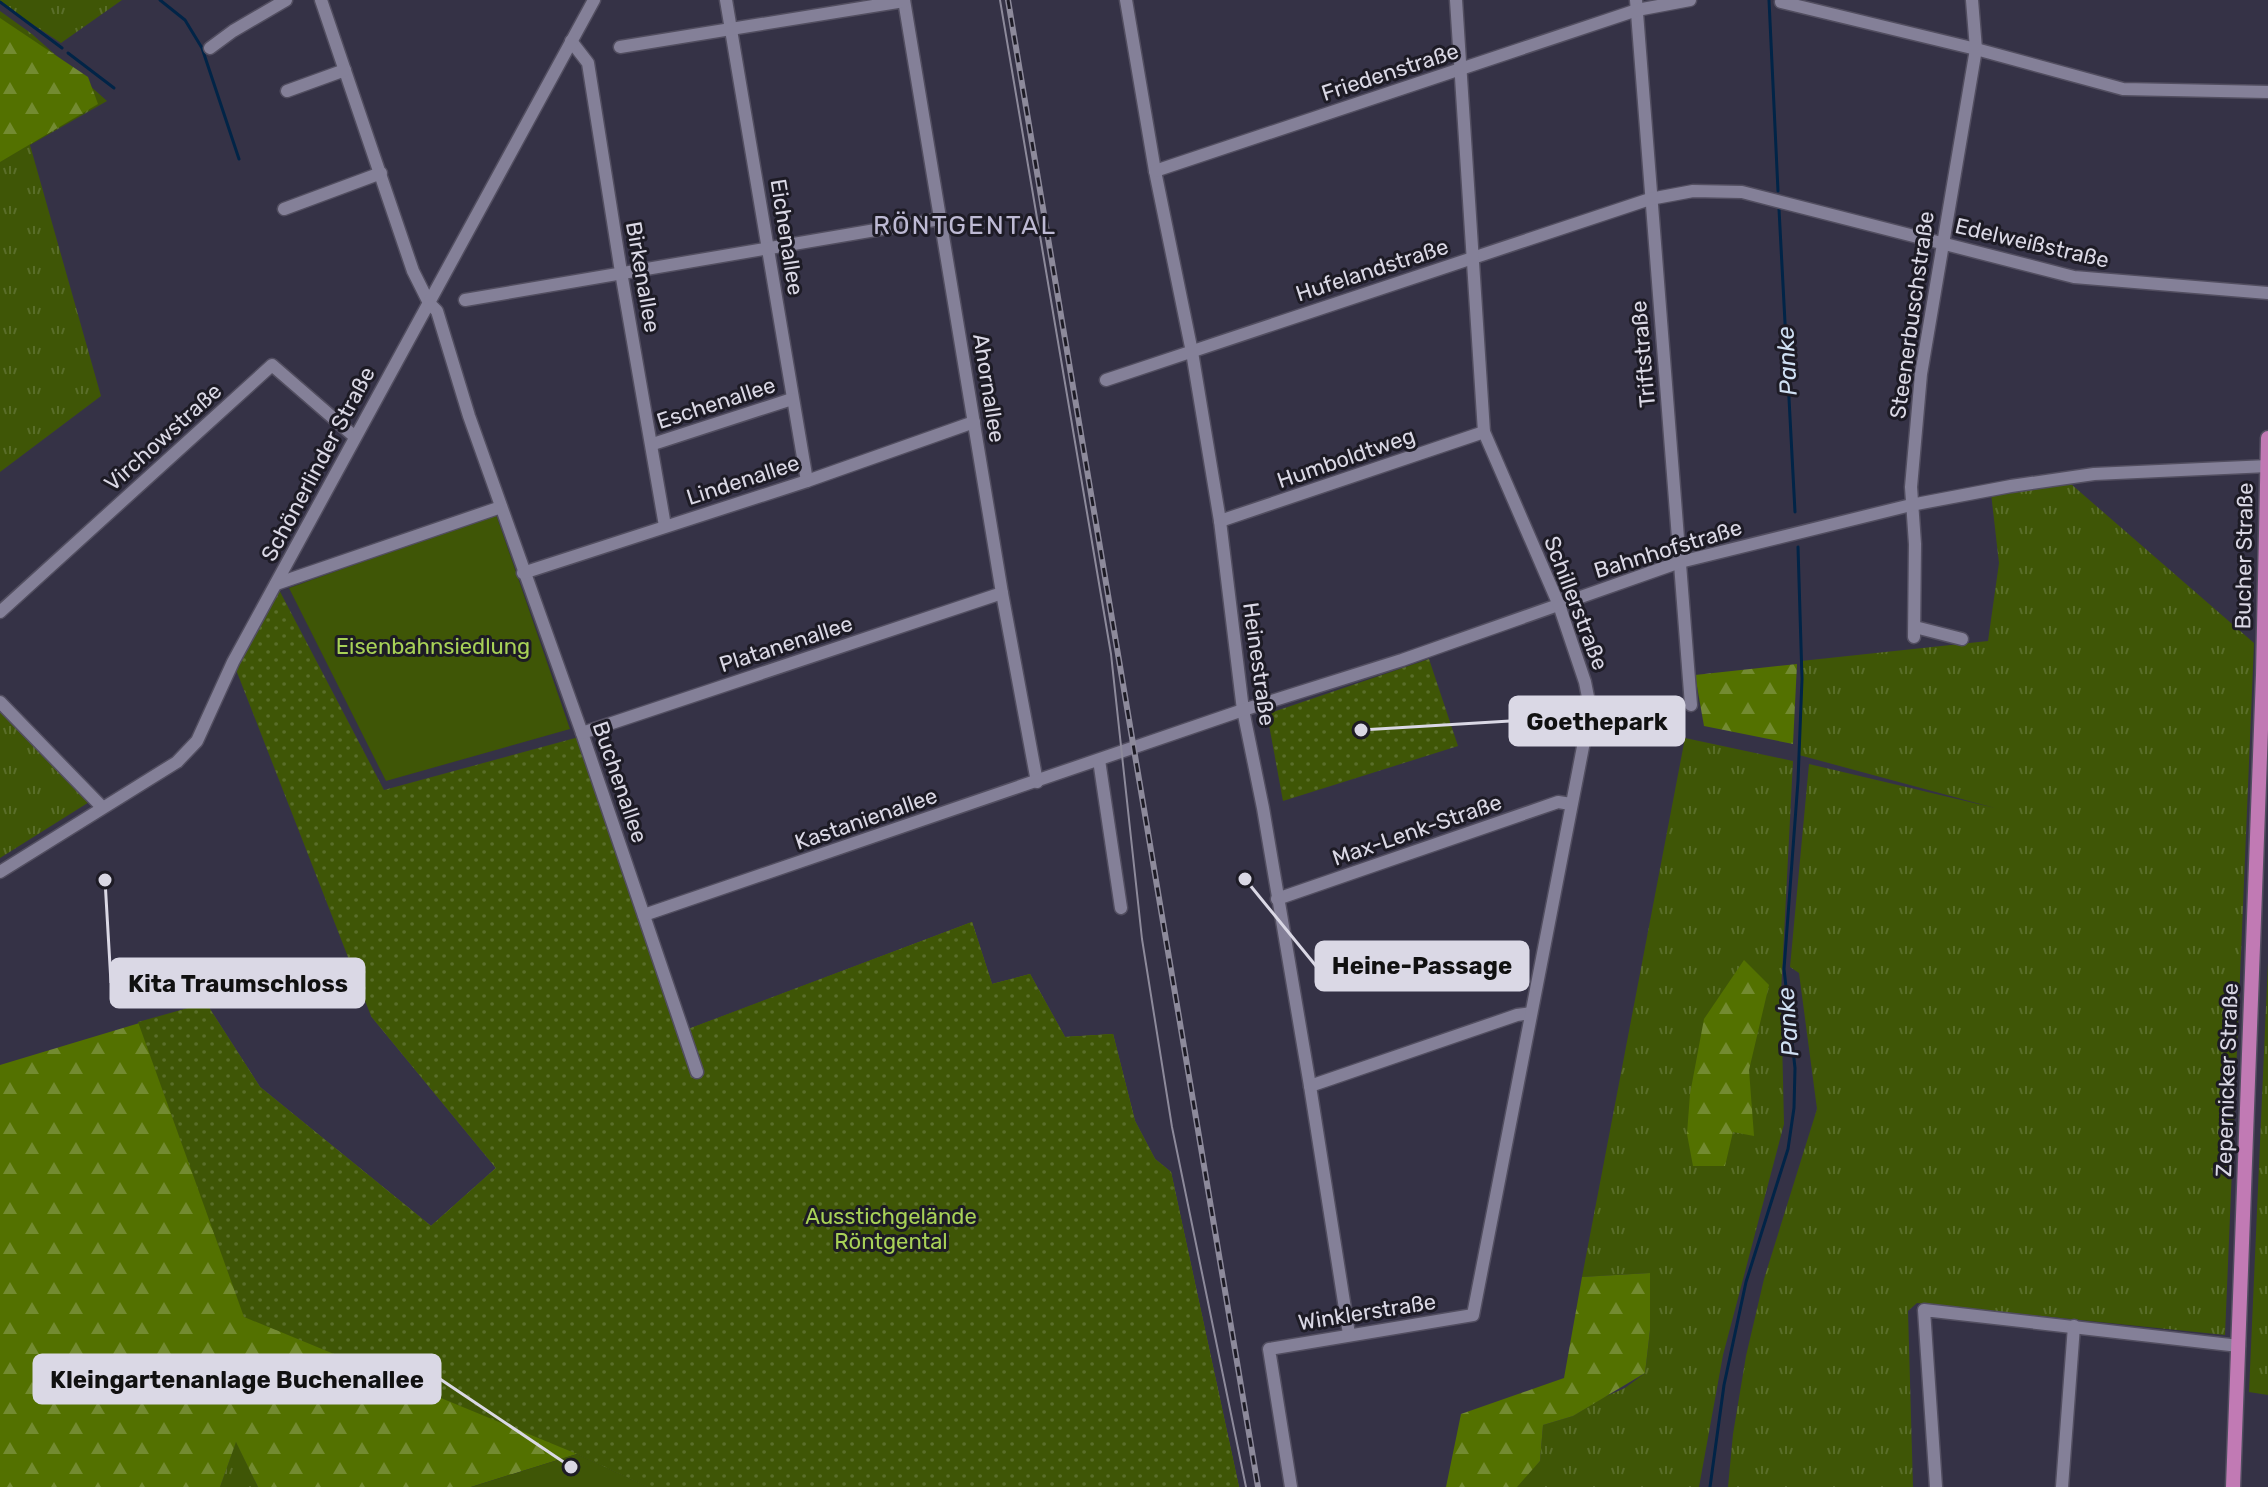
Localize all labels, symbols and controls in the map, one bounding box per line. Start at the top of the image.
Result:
street label: Friedenstraße [1318,37,1462,107]
street label: Eichenallee [764,177,810,297]
street label: Steenerbuschstraße [1884,209,1940,421]
district label: RÖNTGENTAL [873,210,1057,241]
street label: Edelweißstraße [1952,212,2112,274]
street label: Birkenallee [620,219,666,335]
street label: Hufelandstraße [1292,233,1452,307]
street label: Triftstraße [1625,299,1661,409]
water label: Panke [1771,326,1803,396]
street label: Ahornallee [967,332,1011,444]
street label: Schönerlinder Straße [255,362,381,566]
street label: Eschenallee [653,371,779,435]
street label: Virchowstraße [99,377,227,497]
street label: Humboldtweg [1273,422,1419,494]
street label: Lindenallee [683,449,803,511]
street label: Bucher Straße [2229,482,2259,630]
street label: Bahnhofstraße [1591,514,1745,584]
street label: Schillerstraße [1538,532,1614,674]
street label: Heinestraße [1237,601,1281,727]
street label: Platanenallee [716,610,856,678]
park label: Eisenbahnsiedlung [336,633,530,660]
callout: Goethepark [1510,697,1684,745]
text: Goethepark [1526,708,1668,736]
street label: Buchenallee [587,718,653,846]
street label: Kastanienallee [791,782,941,856]
street label: Max-Lenk-Straße [1329,788,1505,872]
callout: Heine-Passage [1316,942,1528,990]
text: Heine-Passage [1332,952,1512,980]
callout: Kita Traumschloss [111,959,364,1007]
text: Kita Traumschloss [128,970,348,998]
street label: Zepernicker Straße [2210,983,2244,1177]
water label: Panke [1772,986,1804,1058]
park label: Ausstichgelände Röntgental [805,1203,977,1255]
street label: Winklerstraße [1296,1288,1438,1336]
callout: Kleingartenanlage Buchenallee [34,1355,440,1403]
text: Kleingartenanlage Buchenallee [50,1366,424,1394]

